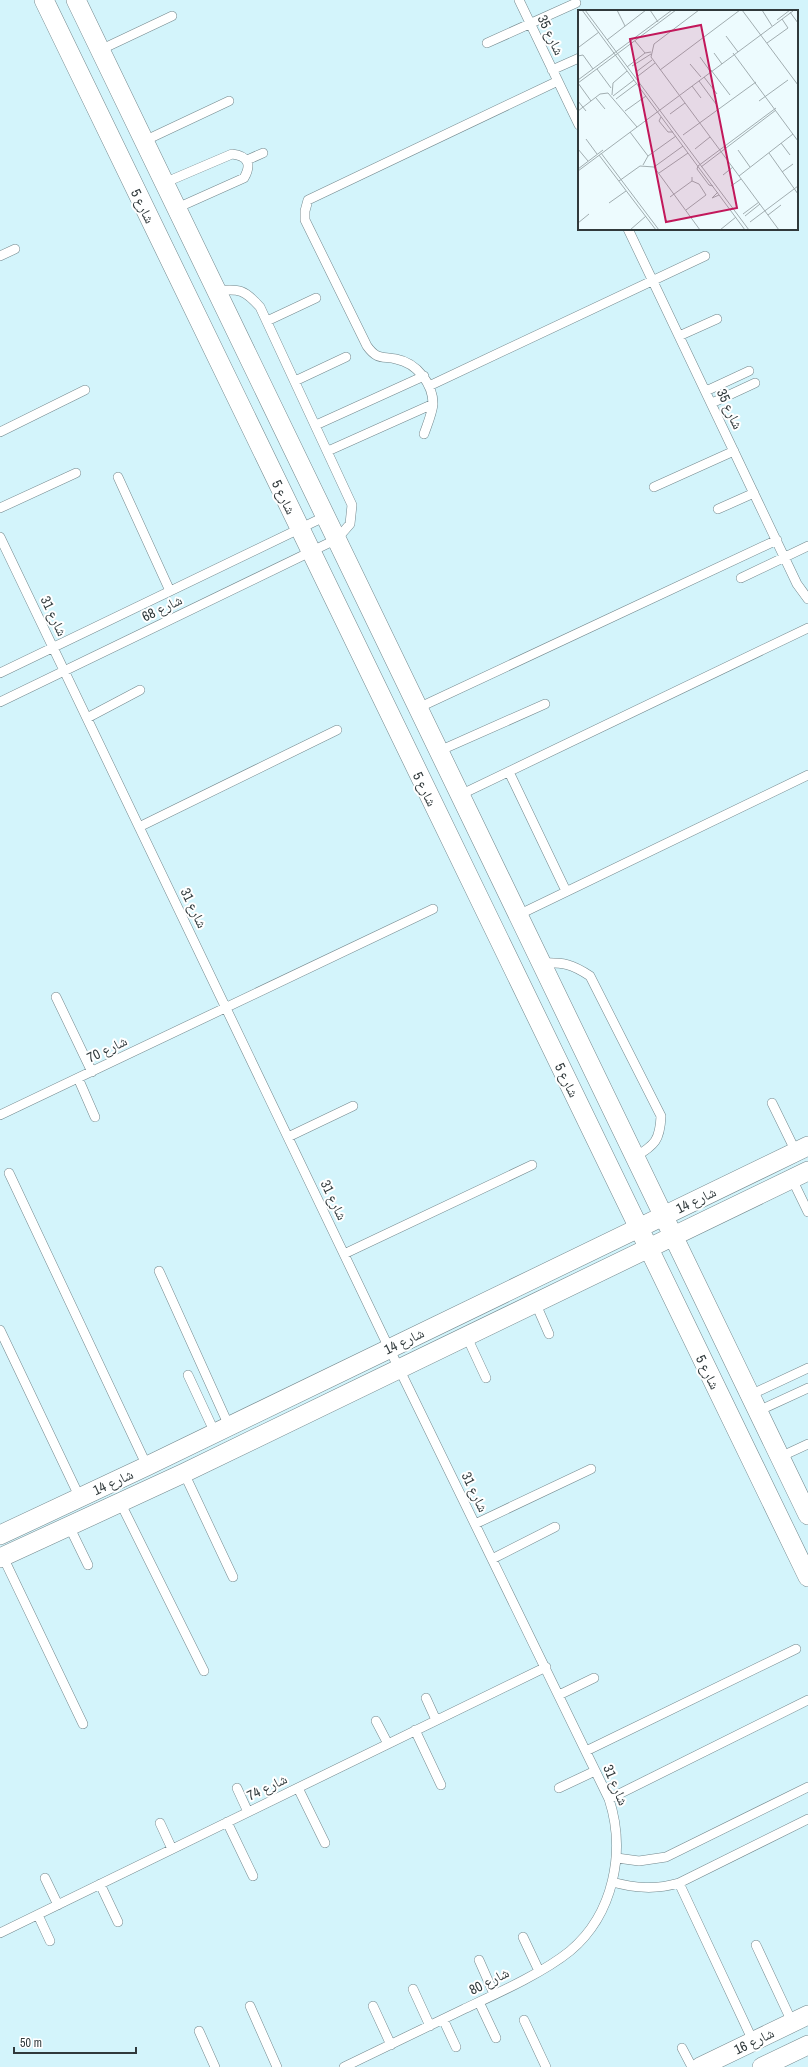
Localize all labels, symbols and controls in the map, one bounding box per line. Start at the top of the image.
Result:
inset map [578,10,798,230]
street label: شارع 35 [533,12,568,59]
street label: شارع 5 [126,186,159,227]
street label: شارع 35 [712,386,747,433]
street label: شارع 5 [267,477,300,518]
street label: شارع 68 [139,591,186,626]
street label: شارع 31 [36,593,71,640]
street label: شارع 5 [408,769,441,810]
street label: شارع 31 [176,885,211,932]
street label: شارع 70 [84,1032,131,1067]
street label: شارع 5 [550,1060,583,1101]
street label: شارع 31 [316,1177,351,1224]
street label: شارع 14 [673,1183,720,1218]
street label: شارع 14 [381,1324,428,1359]
street label: شارع 5 [691,1352,724,1393]
street label: شارع 14 [90,1465,137,1500]
street label: شارع 31 [457,1469,492,1516]
street label: شارع 31 [598,1762,633,1809]
street label: شارع 74 [244,1770,291,1805]
street label: شارع 80 [466,1963,513,2000]
street label: شارع 16 [731,2024,778,2059]
scale bar [14,2029,136,2055]
text: 50 m [20,2035,42,2051]

